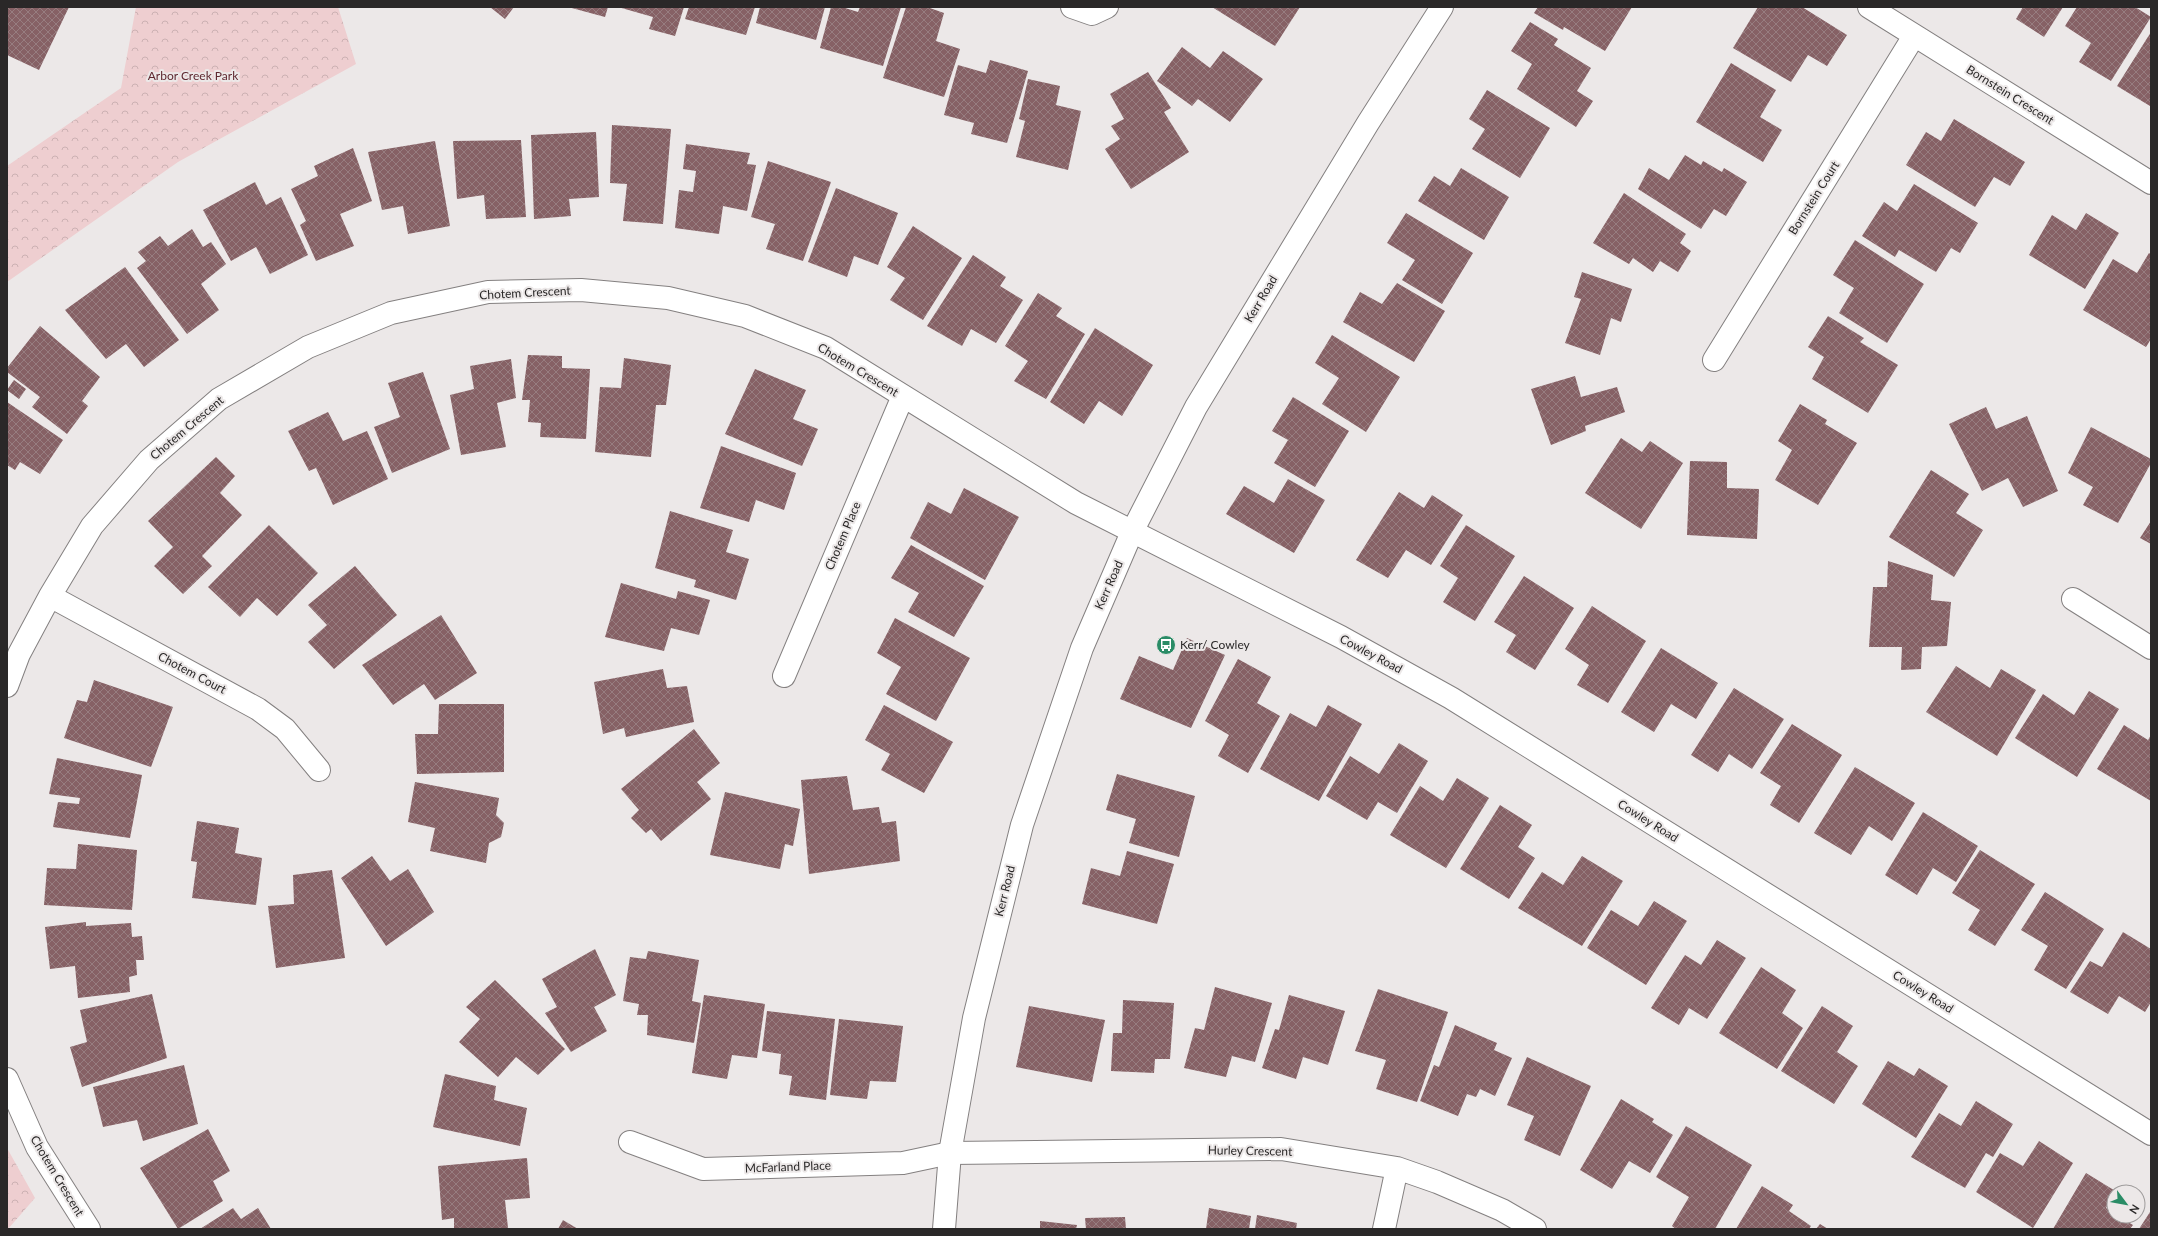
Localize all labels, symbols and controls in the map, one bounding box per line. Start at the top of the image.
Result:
street label: Bornstein Crescent [1964,62,2057,128]
park label: Arbor Creek Park [148,68,239,83]
street label: Bornstein Court [1785,158,1843,237]
street label: Kerr Road [1241,273,1280,325]
street label: Chotem Crescent [479,283,572,302]
street label: Chotem Crescent [815,340,902,400]
street label: Chotem Crescent [147,392,227,463]
street label: Chotem Place [821,499,864,572]
street label: Kerr Road [1091,558,1126,612]
street label: Cowley Road [1337,631,1405,676]
bus stop icon: Kerr/ Cowley [1155,634,1177,656]
place label: Kerr/ Cowley [1180,637,1251,652]
street label: Chotem Court [156,648,229,697]
street label: Cowley Road [1615,796,1681,845]
street label: Kerr Road [991,864,1018,918]
street label: Cowley Road [1890,967,1956,1016]
street label: Chotem Crescent [27,1133,88,1219]
street label: Hurley Crescent [1208,1142,1293,1159]
street label: McFarland Place [745,1158,831,1175]
north arrow [2106,1184,2146,1224]
text: N [2127,1203,2143,1217]

